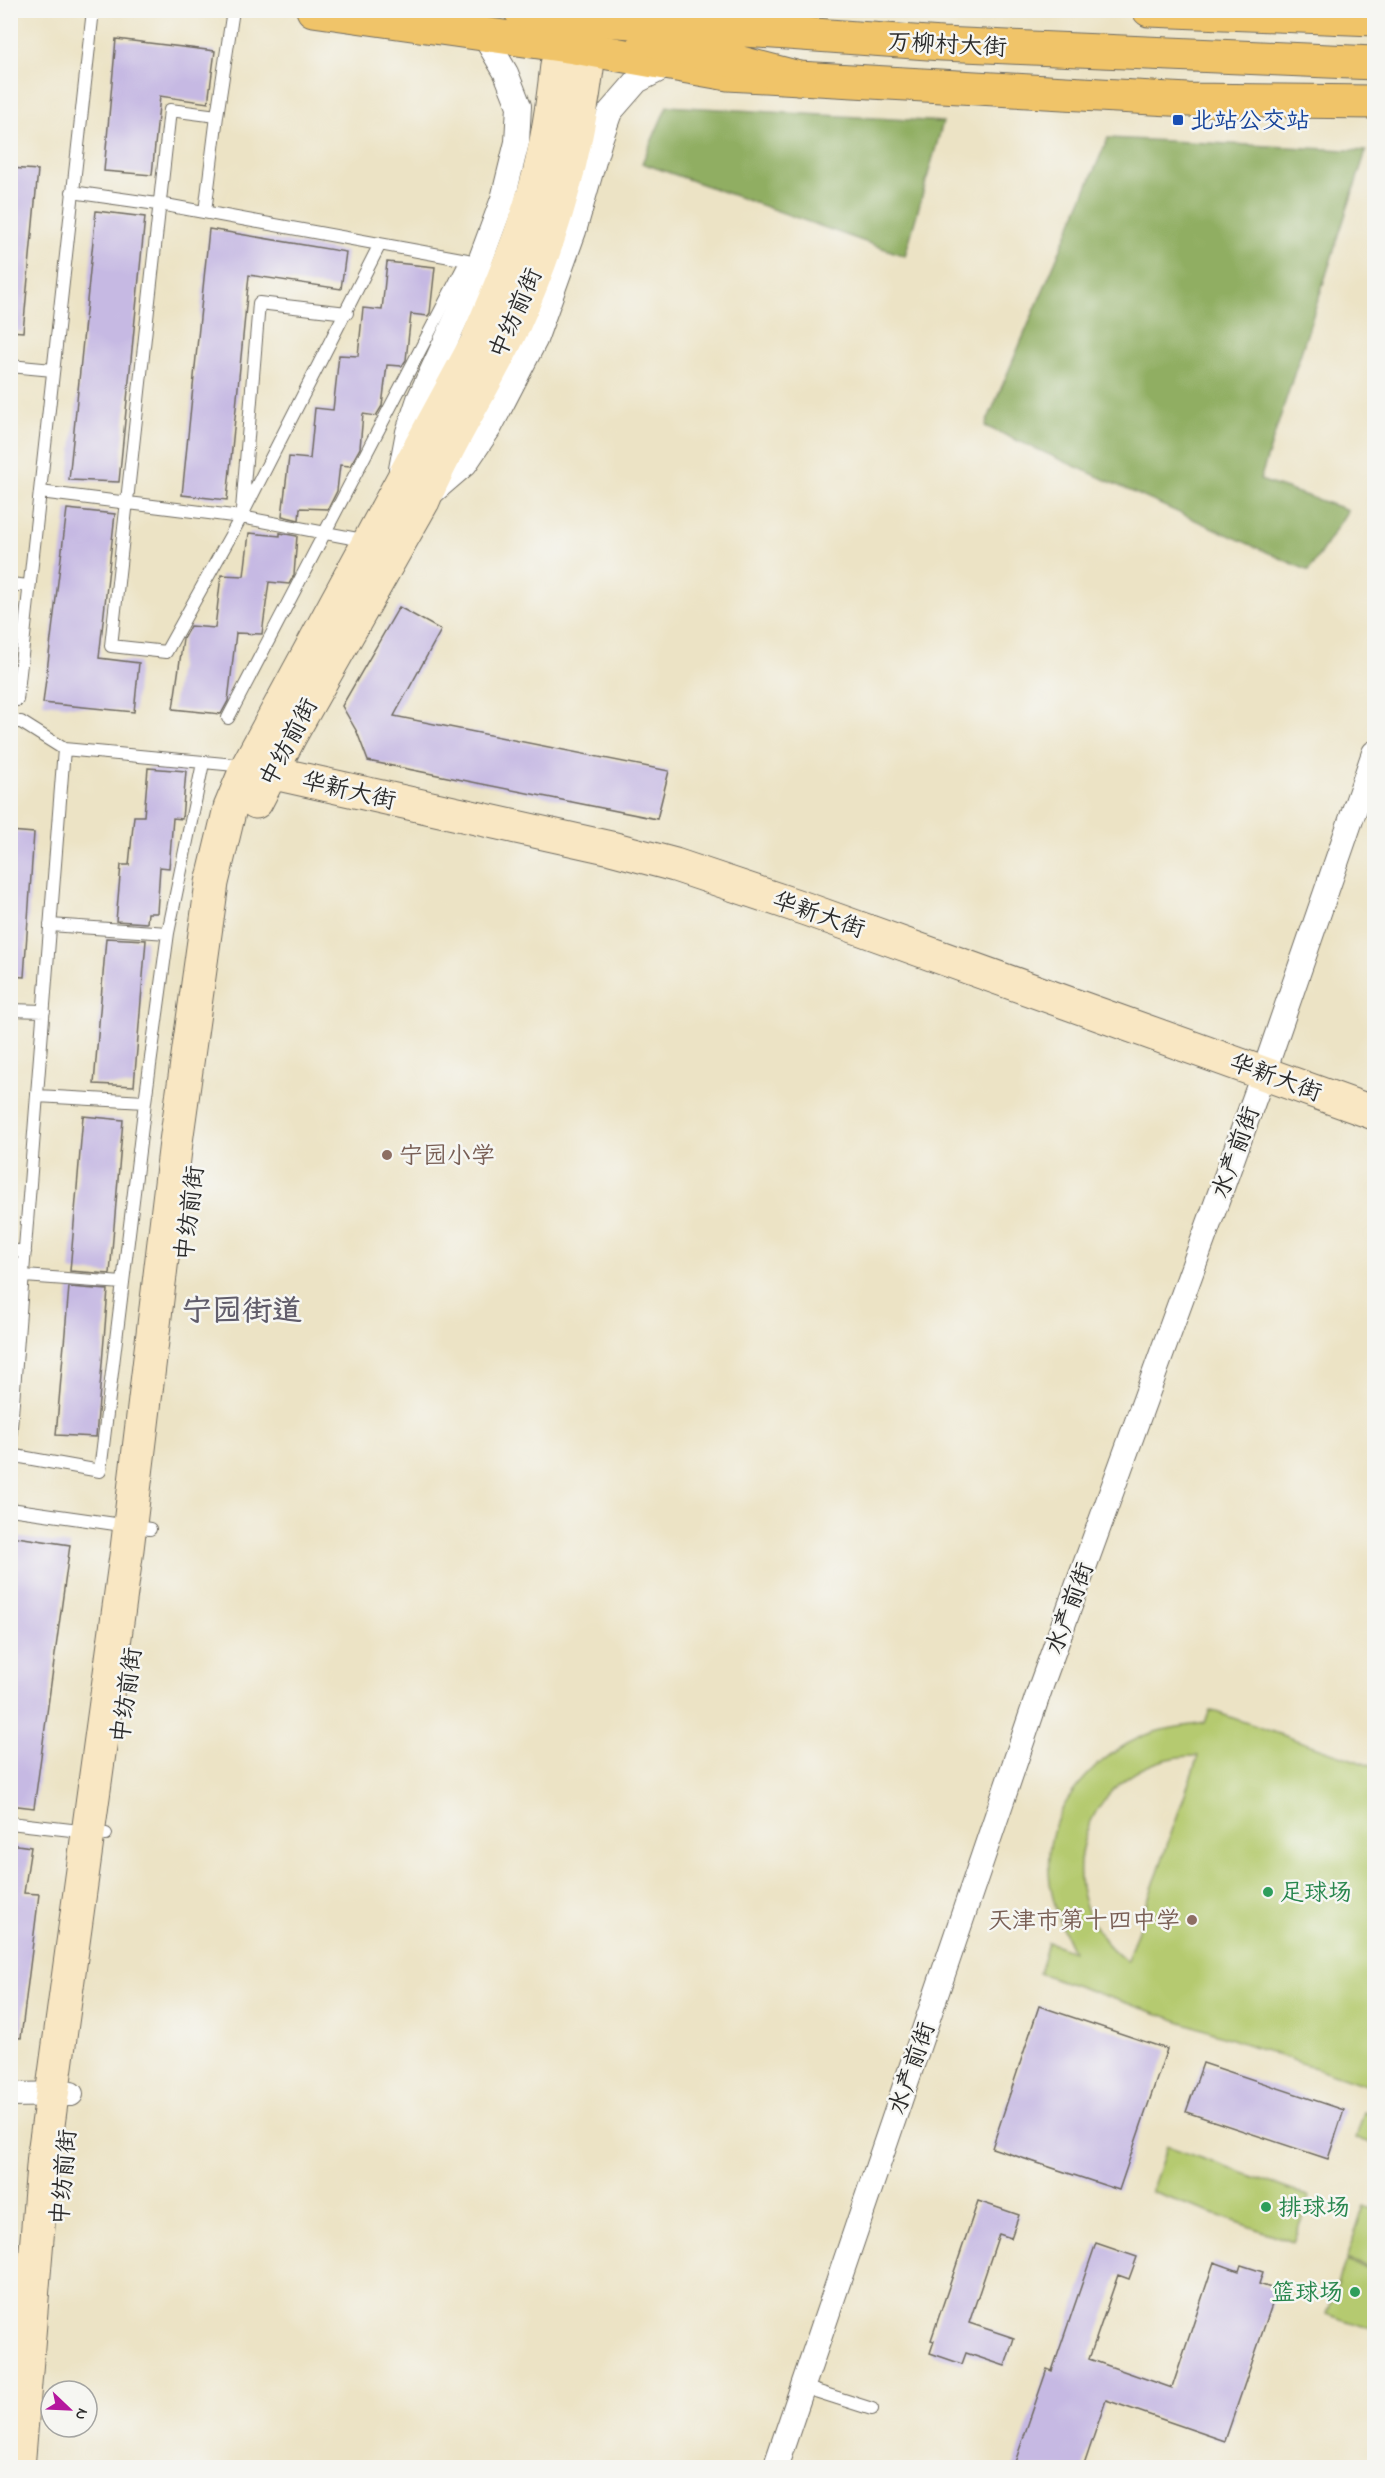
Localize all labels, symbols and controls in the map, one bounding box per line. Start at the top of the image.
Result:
street label: 万柳村大街 [886,26,1008,67]
place label: 北站公交站 [1190,105,1310,140]
marker: 北站公交站 [1171,113,1185,127]
street label: 中纺前街 [482,263,553,365]
street label: 中纺前街 [252,693,328,794]
street label: 华新大街 [298,765,399,820]
street label: 华新大街 [767,884,869,949]
street label: 华新大街 [1224,1046,1326,1112]
street label: 水产前街 [1204,1102,1270,1204]
place label: 宁园小学 [399,1140,495,1175]
marker: 宁园小学 [380,1148,394,1162]
street label: 中纺前街 [168,1164,215,1263]
district label: 宁园街道 [182,1291,302,1335]
street label: 水产前街 [1038,1558,1104,1660]
street label: 中纺前街 [104,1645,152,1745]
place label: 足球场 [1280,1877,1352,1912]
marker: 足球场 [1261,1885,1275,1899]
place label: 天津市第十四中学 [988,1905,1180,1940]
marker: 天津市第十四中学 [1185,1913,1199,1927]
street label: 水产前街 [881,2018,946,2120]
street label: 中纺前街 [44,2128,87,2227]
place label: 排球场 [1278,2192,1350,2227]
marker: 排球场 [1259,2200,1273,2214]
place label: 篮球场 [1271,2277,1343,2312]
marker: 篮球场 [1348,2285,1362,2299]
north arrow [39,2379,99,2439]
text: N [68,2404,94,2424]

